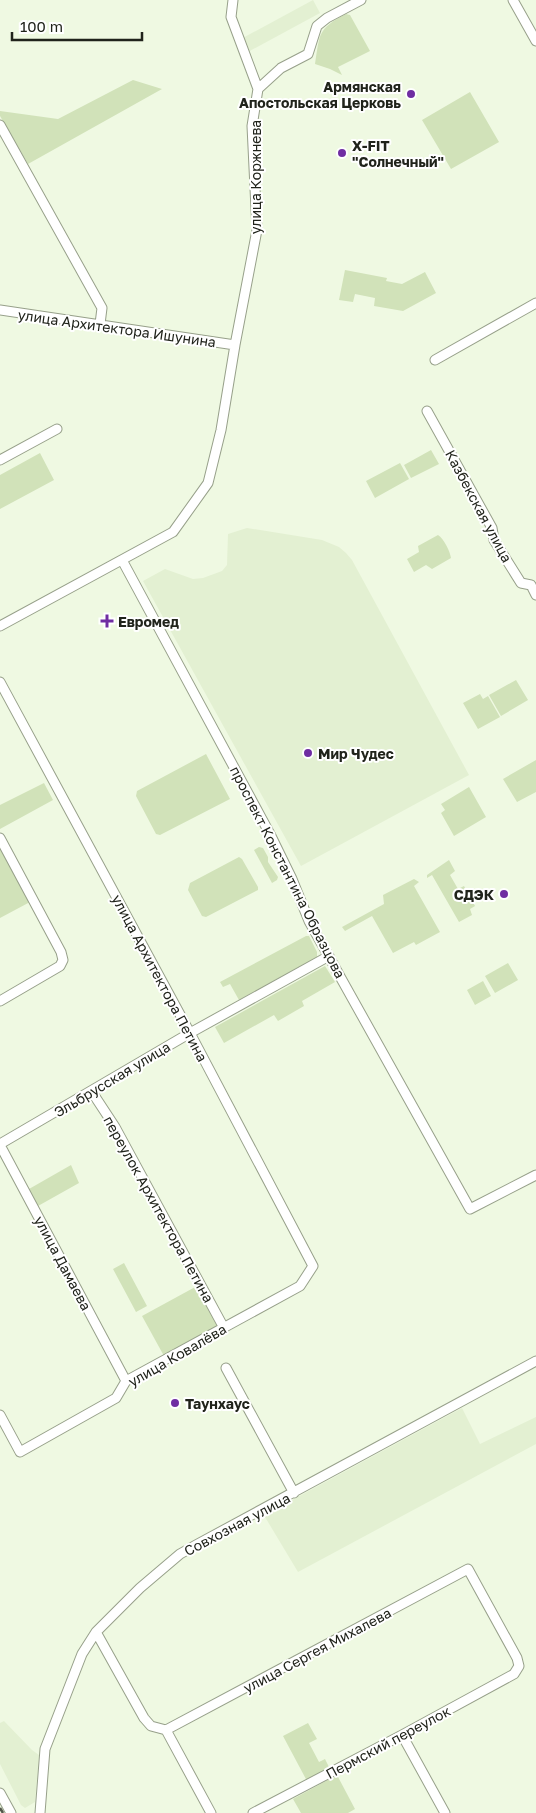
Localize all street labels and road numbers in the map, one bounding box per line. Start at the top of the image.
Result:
street label: улица Коржнева [247,120,264,234]
street label: улица Архитектора Ишунина [17,306,217,350]
street label: Казбекская улица [442,447,516,565]
street label: проспект Константина Образцова [227,763,349,981]
street label: улица Архитектора Петина [109,892,211,1064]
street label: Эльбрусская улица [51,1038,173,1120]
street label: переулок Архитектора Петина [100,1113,218,1305]
street label: улица Дамаева [31,1213,95,1313]
street label: улица Ковалёва [125,1320,229,1390]
street label: Совхозная улица [181,1489,293,1559]
street label: улица Сергея Михалева [240,1604,394,1696]
street label: Пермский переулок [323,1702,453,1782]

